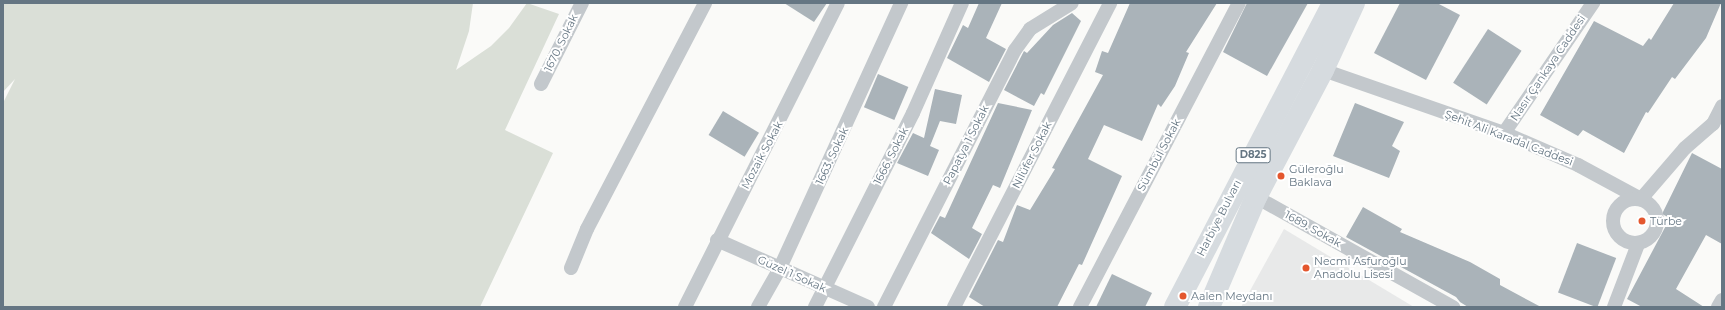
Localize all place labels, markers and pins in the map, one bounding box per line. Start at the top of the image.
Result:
place label: Güleroğlu Baklava [1289,163,1344,189]
marker: Güleroğlu Baklava [1276,171,1286,181]
place label: Türbe [1650,214,1682,228]
marker: Türbe [1637,216,1647,226]
place label: Necmi Asfuroğlu Anadolu Lisesi [1314,255,1407,281]
marker: Necmi Asfuroğlu Anadolu Lisesi [1301,263,1311,273]
place label: Aalen Meydanı [1191,289,1273,303]
marker: Aalen Meydanı [1178,291,1188,301]

